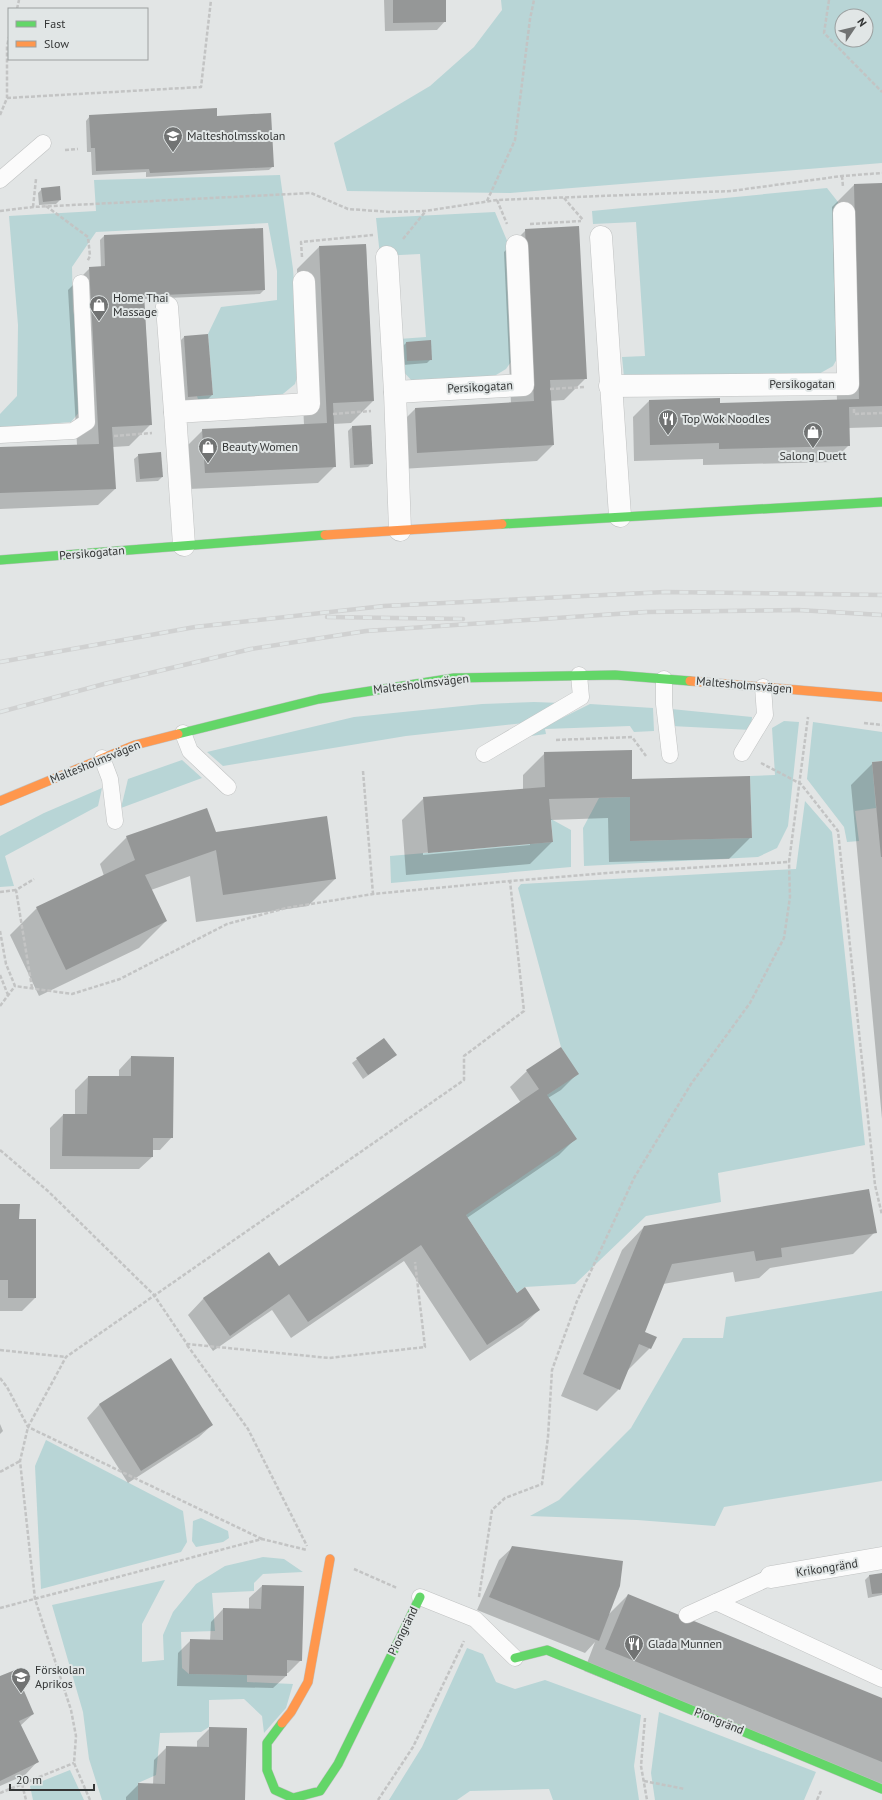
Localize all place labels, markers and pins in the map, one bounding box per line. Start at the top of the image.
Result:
school or university icon: Maltesholmsskolan [162,125,184,153]
place label: Maltesholmsskolan [187,128,285,143]
place label: Home Thai Massage [113,290,169,319]
shop icon: Home Thai Massage [88,294,110,322]
restaurant icon: Top Wok Noodles [657,408,679,436]
place label: Top Wok Noodles [682,411,770,426]
shop icon: Salong Duett [802,421,824,449]
shop icon: Beauty Women [197,436,219,464]
place label: Beauty Women [222,439,298,454]
place label: Salong Duett [779,448,847,463]
restaurant icon: Glada Munnen [623,1633,645,1661]
place label: Glada Munnen [648,1636,722,1651]
place label: Förskolan Aprikos [35,1662,85,1691]
school or university icon: Förskolan Aprikos [10,1666,32,1694]

